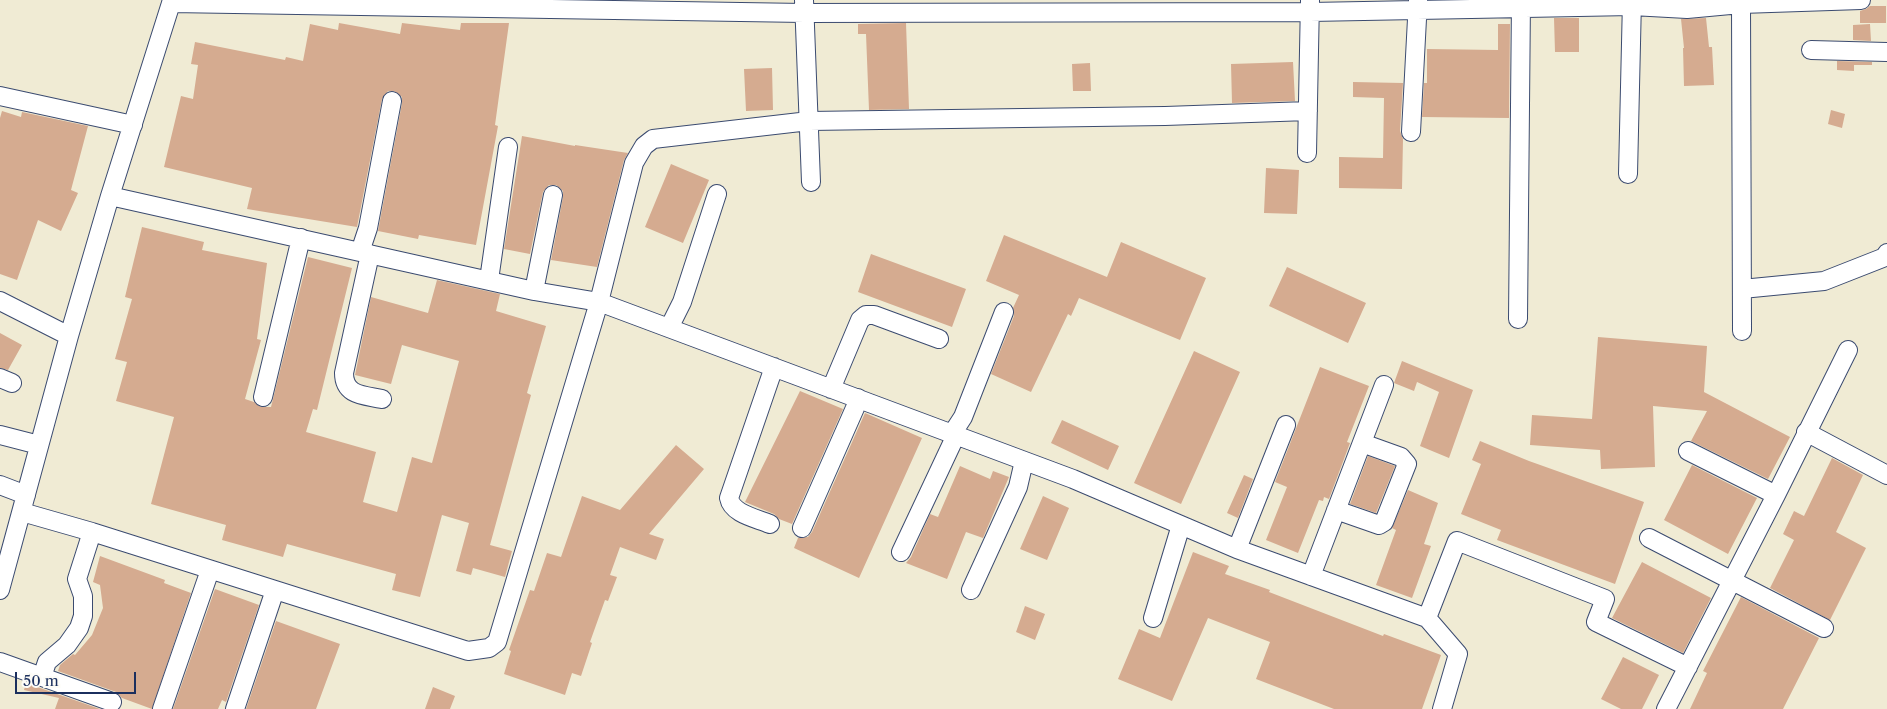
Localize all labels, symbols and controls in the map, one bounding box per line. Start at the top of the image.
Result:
scale bar [18,662,139,694]
text: 50 m [23,671,59,690]

